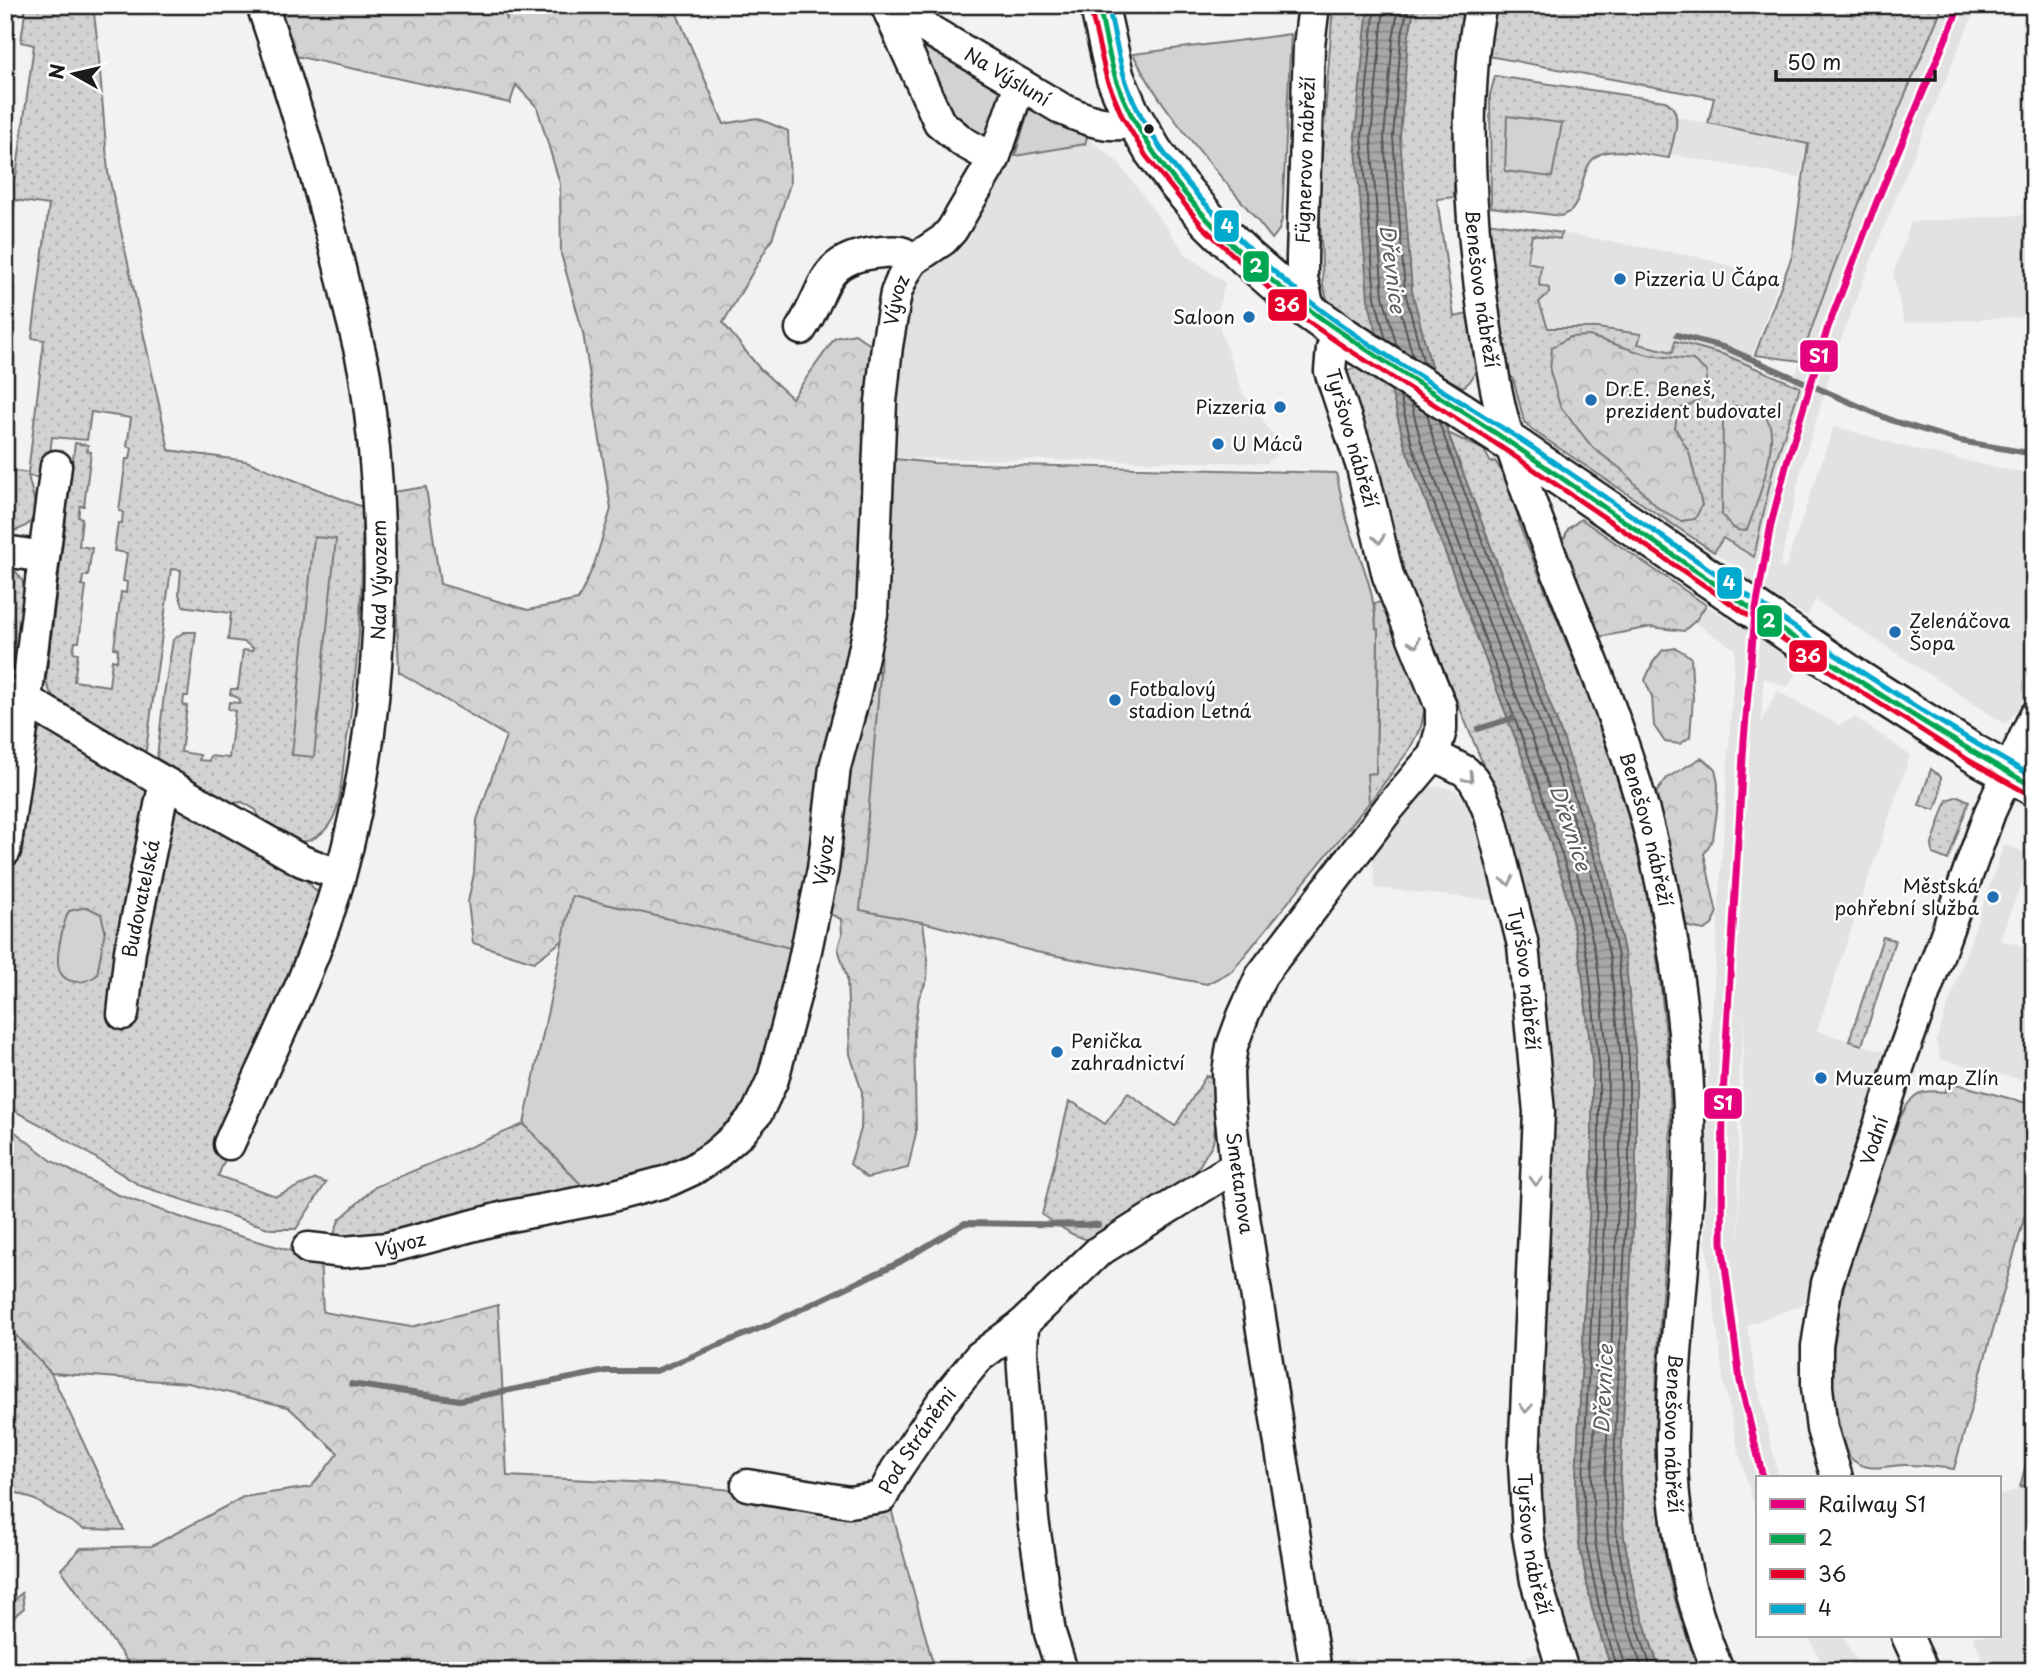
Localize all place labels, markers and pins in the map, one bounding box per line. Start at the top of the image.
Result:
unlabelled marker [1142,122,1156,136]
place label: Pizzeria U Čápa [1634,264,1780,292]
marker: Pizzeria U Čápa [1612,271,1628,287]
place label: Saloon [1173,302,1235,330]
marker: Saloon [1241,309,1257,325]
place label: Dr.E. Beneš, prezident budovatel [1605,374,1782,424]
place label: Pizzeria [1196,392,1266,420]
marker: Dr.E. Beneš, prezident budovatel [1583,392,1599,408]
marker: Pizzeria [1272,399,1288,415]
place label: U Máců [1232,429,1303,457]
marker: U Máců [1210,436,1226,452]
place label: Zelenáčova Šopa [1909,606,2010,656]
marker: Zelenáčova Šopa [1887,624,1903,640]
place label: Fotbalový stadion Letná [1129,674,1252,724]
marker: Fotbalový stadion Letná [1107,692,1123,708]
place label: Městská pohřební služba [1834,871,1979,921]
marker: Městská pohřební služba [1985,889,2001,905]
place label: Penička zahradnictví [1071,1026,1185,1076]
marker: Penička zahradnictví [1049,1044,1065,1060]
place label: Muzeum map Zlín [1835,1063,1999,1091]
marker: Muzeum map Zlín [1813,1070,1829,1086]

